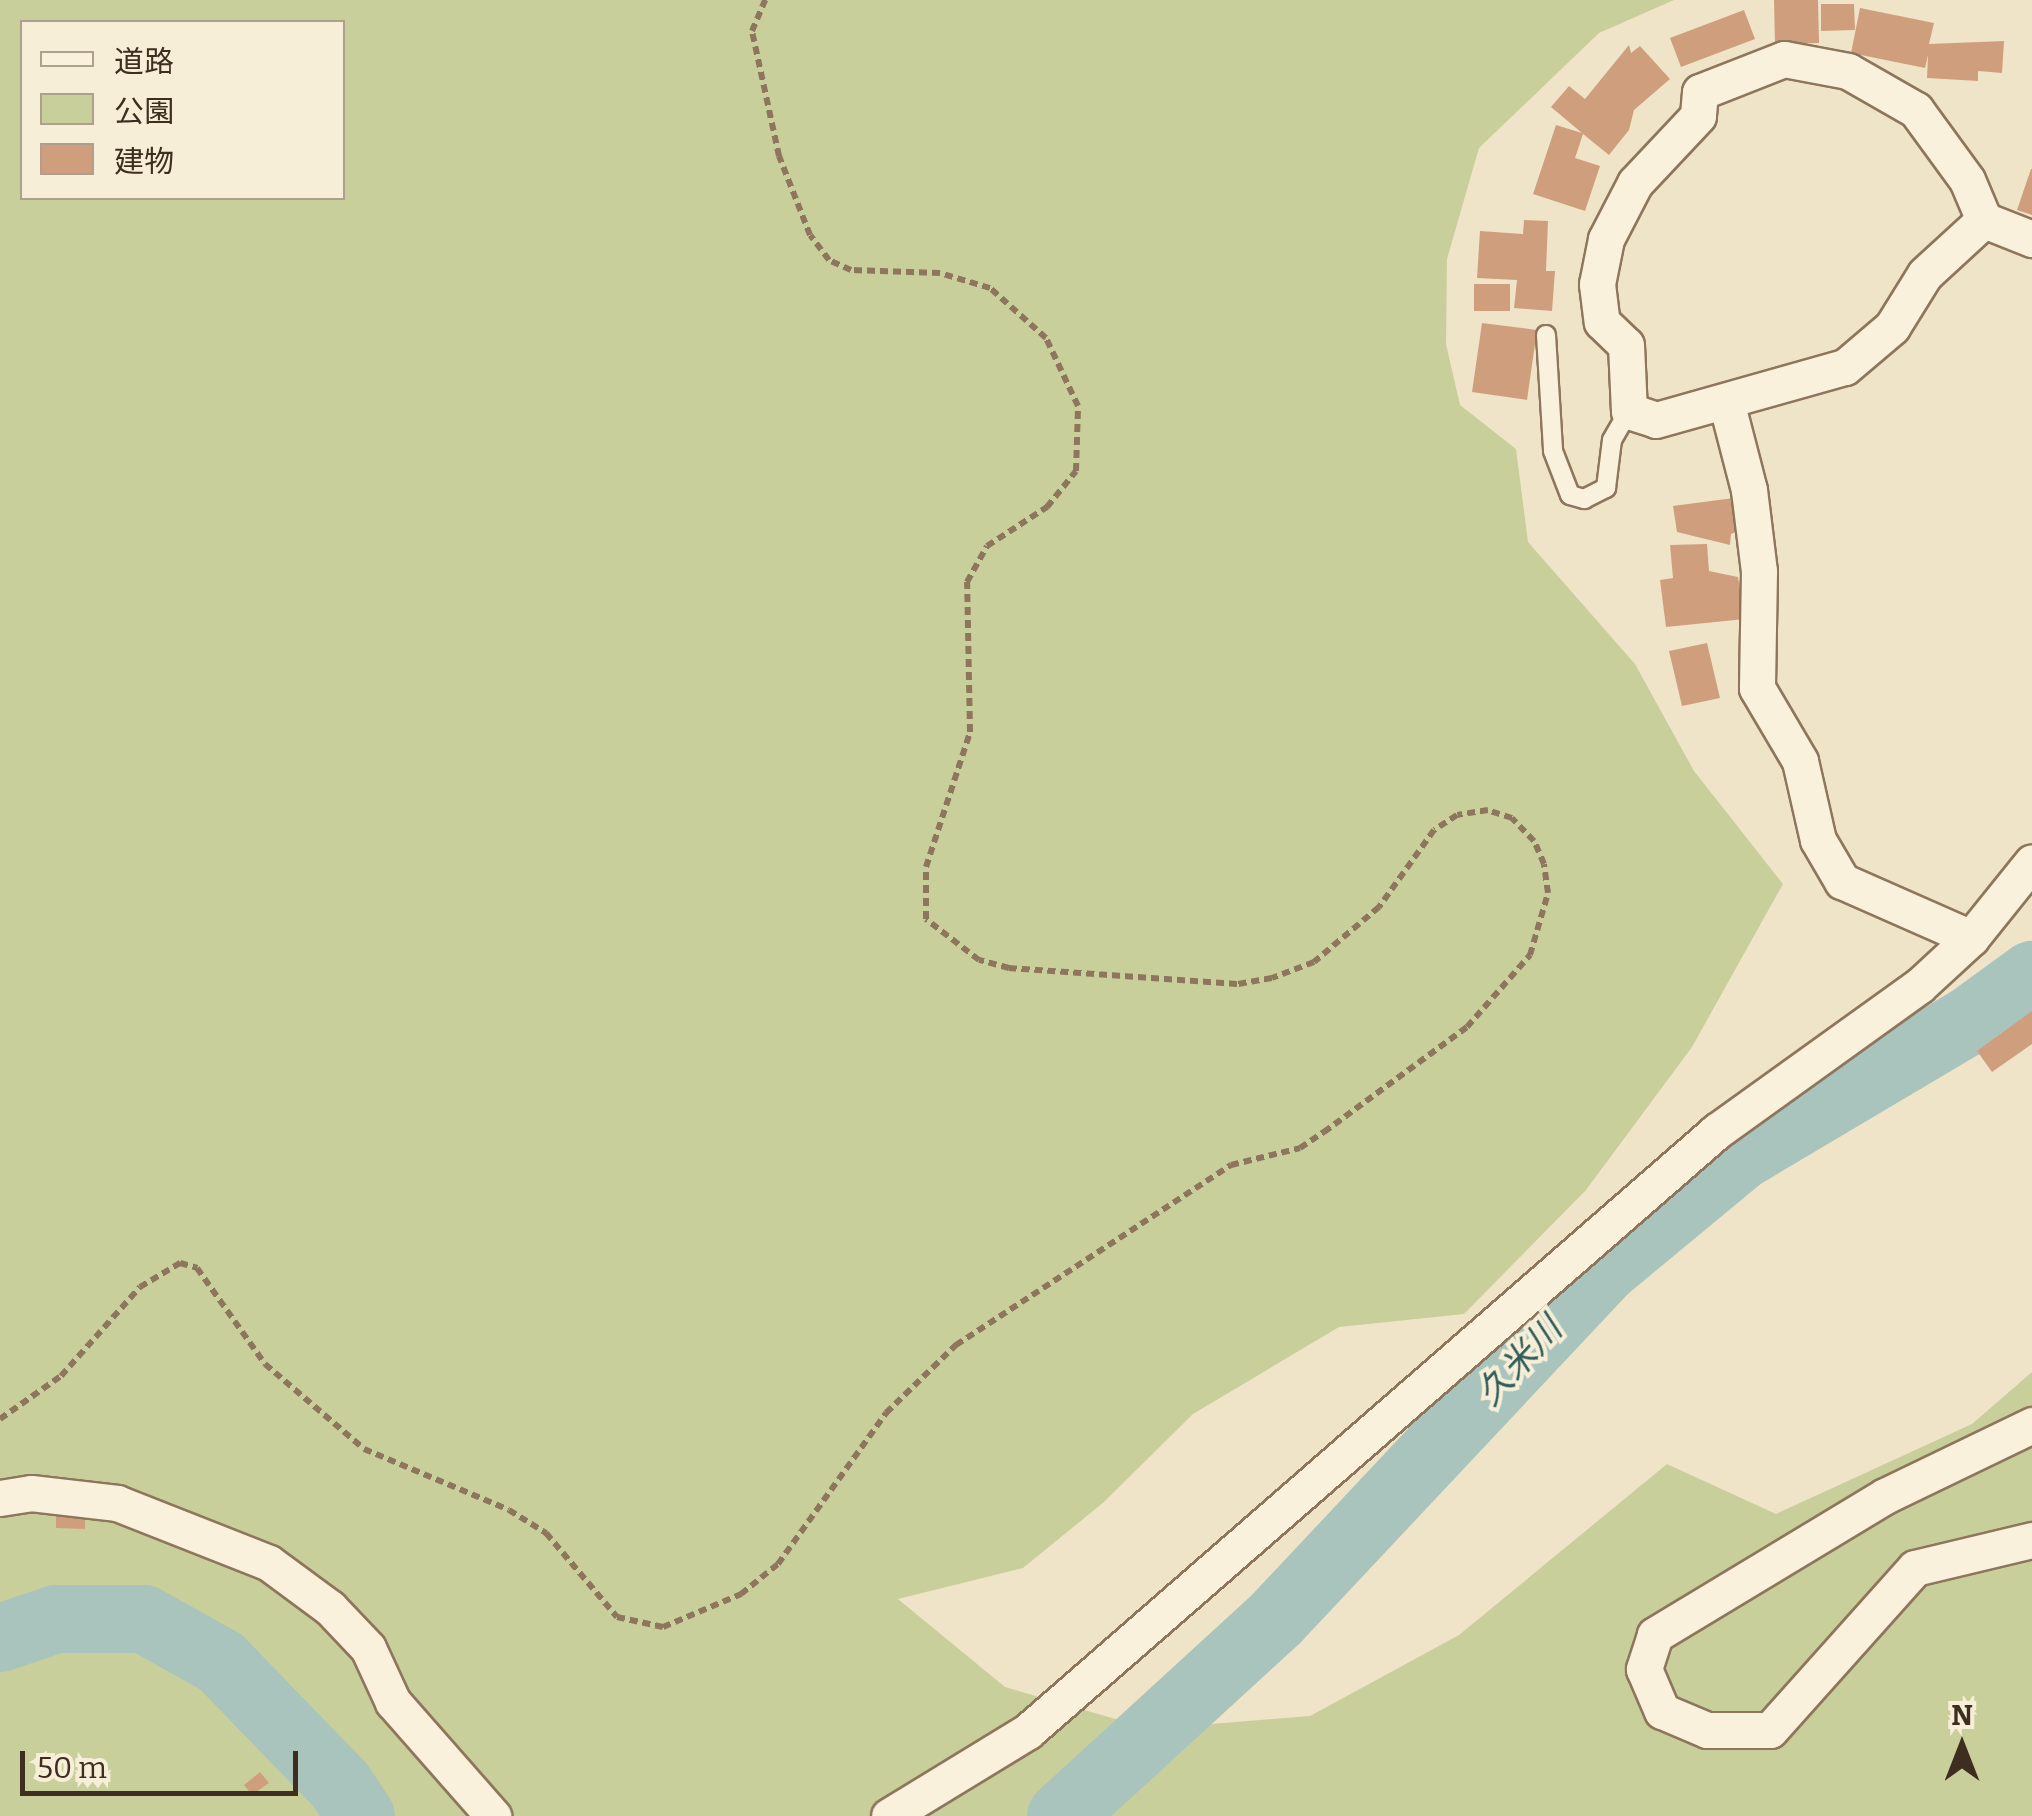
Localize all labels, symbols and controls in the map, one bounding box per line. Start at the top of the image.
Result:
legend [20,20,345,200]
text: 道路 [114,44,174,80]
text: 公園 [114,94,174,130]
text: 建物 [114,144,174,180]
water label: 久米川 [1468,1308,1570,1414]
north arrow [1912,1696,2012,1796]
text: N [1951,1699,1973,1732]
scale bar [25,1731,302,1793]
text: 50 m [37,1750,107,1786]

